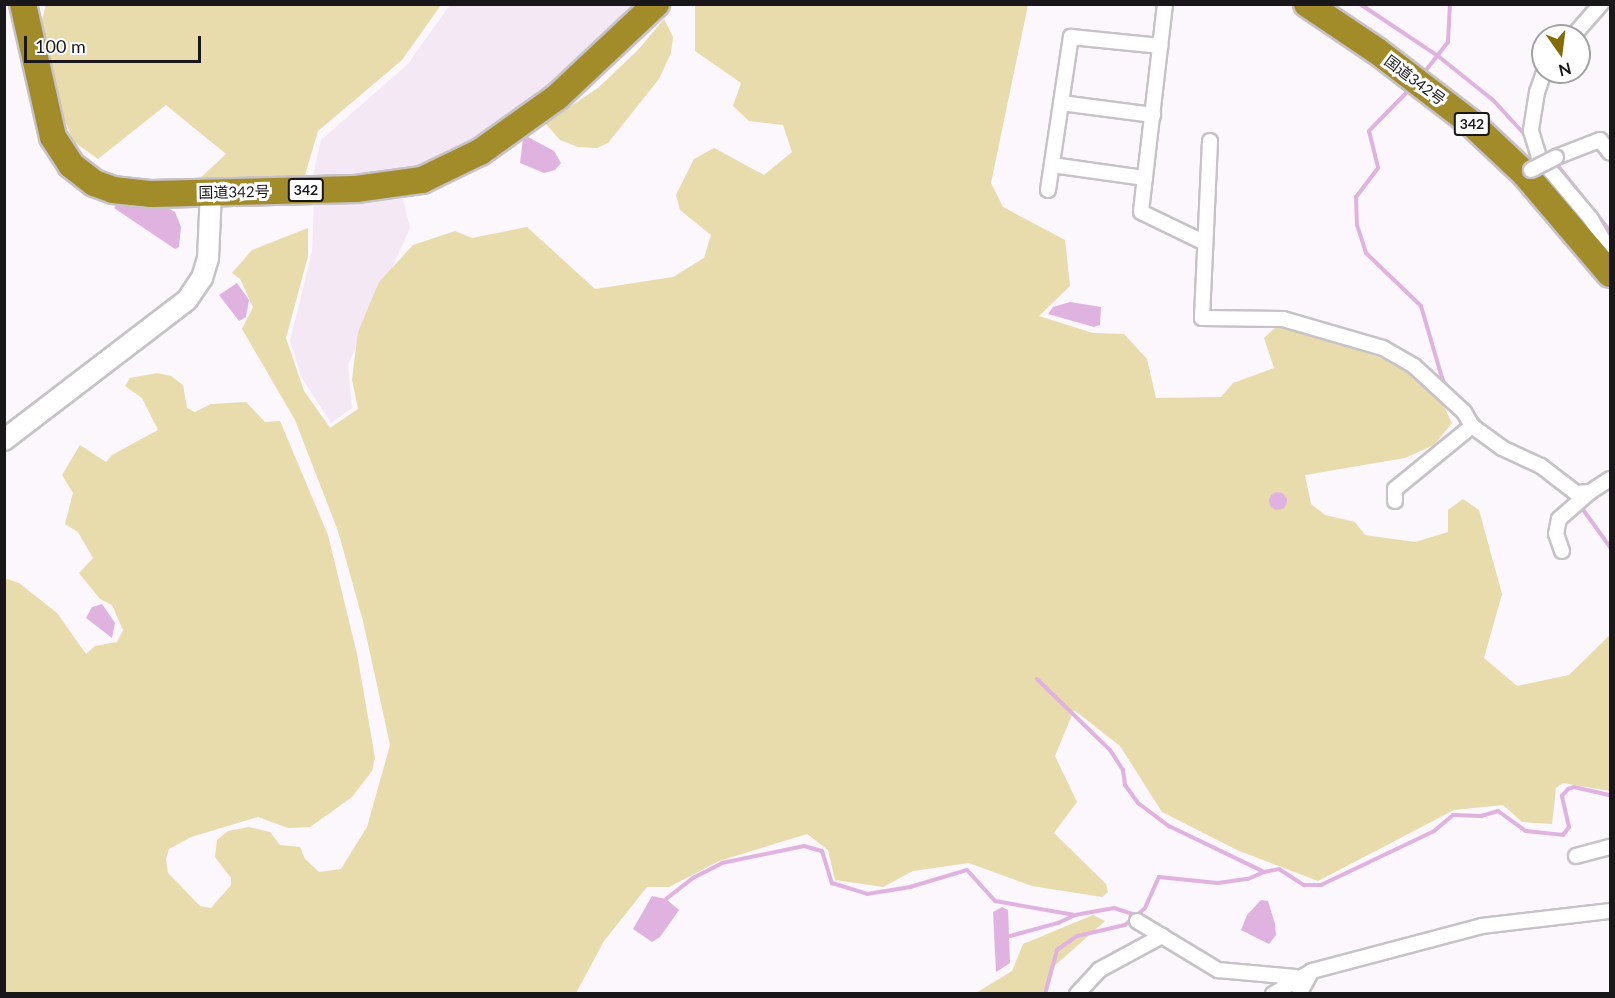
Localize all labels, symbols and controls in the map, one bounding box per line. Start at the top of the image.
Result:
scale bar [27,24,204,62]
north arrow [1531,24,1591,84]
text: 100 m [35,35,86,57]
street label: 国道342号 [1381,51,1449,109]
text: N [1557,59,1573,81]
road number: 342 [1452,113,1492,135]
road number: 342 [286,179,326,201]
street label: 国道342号 [198,182,270,202]

